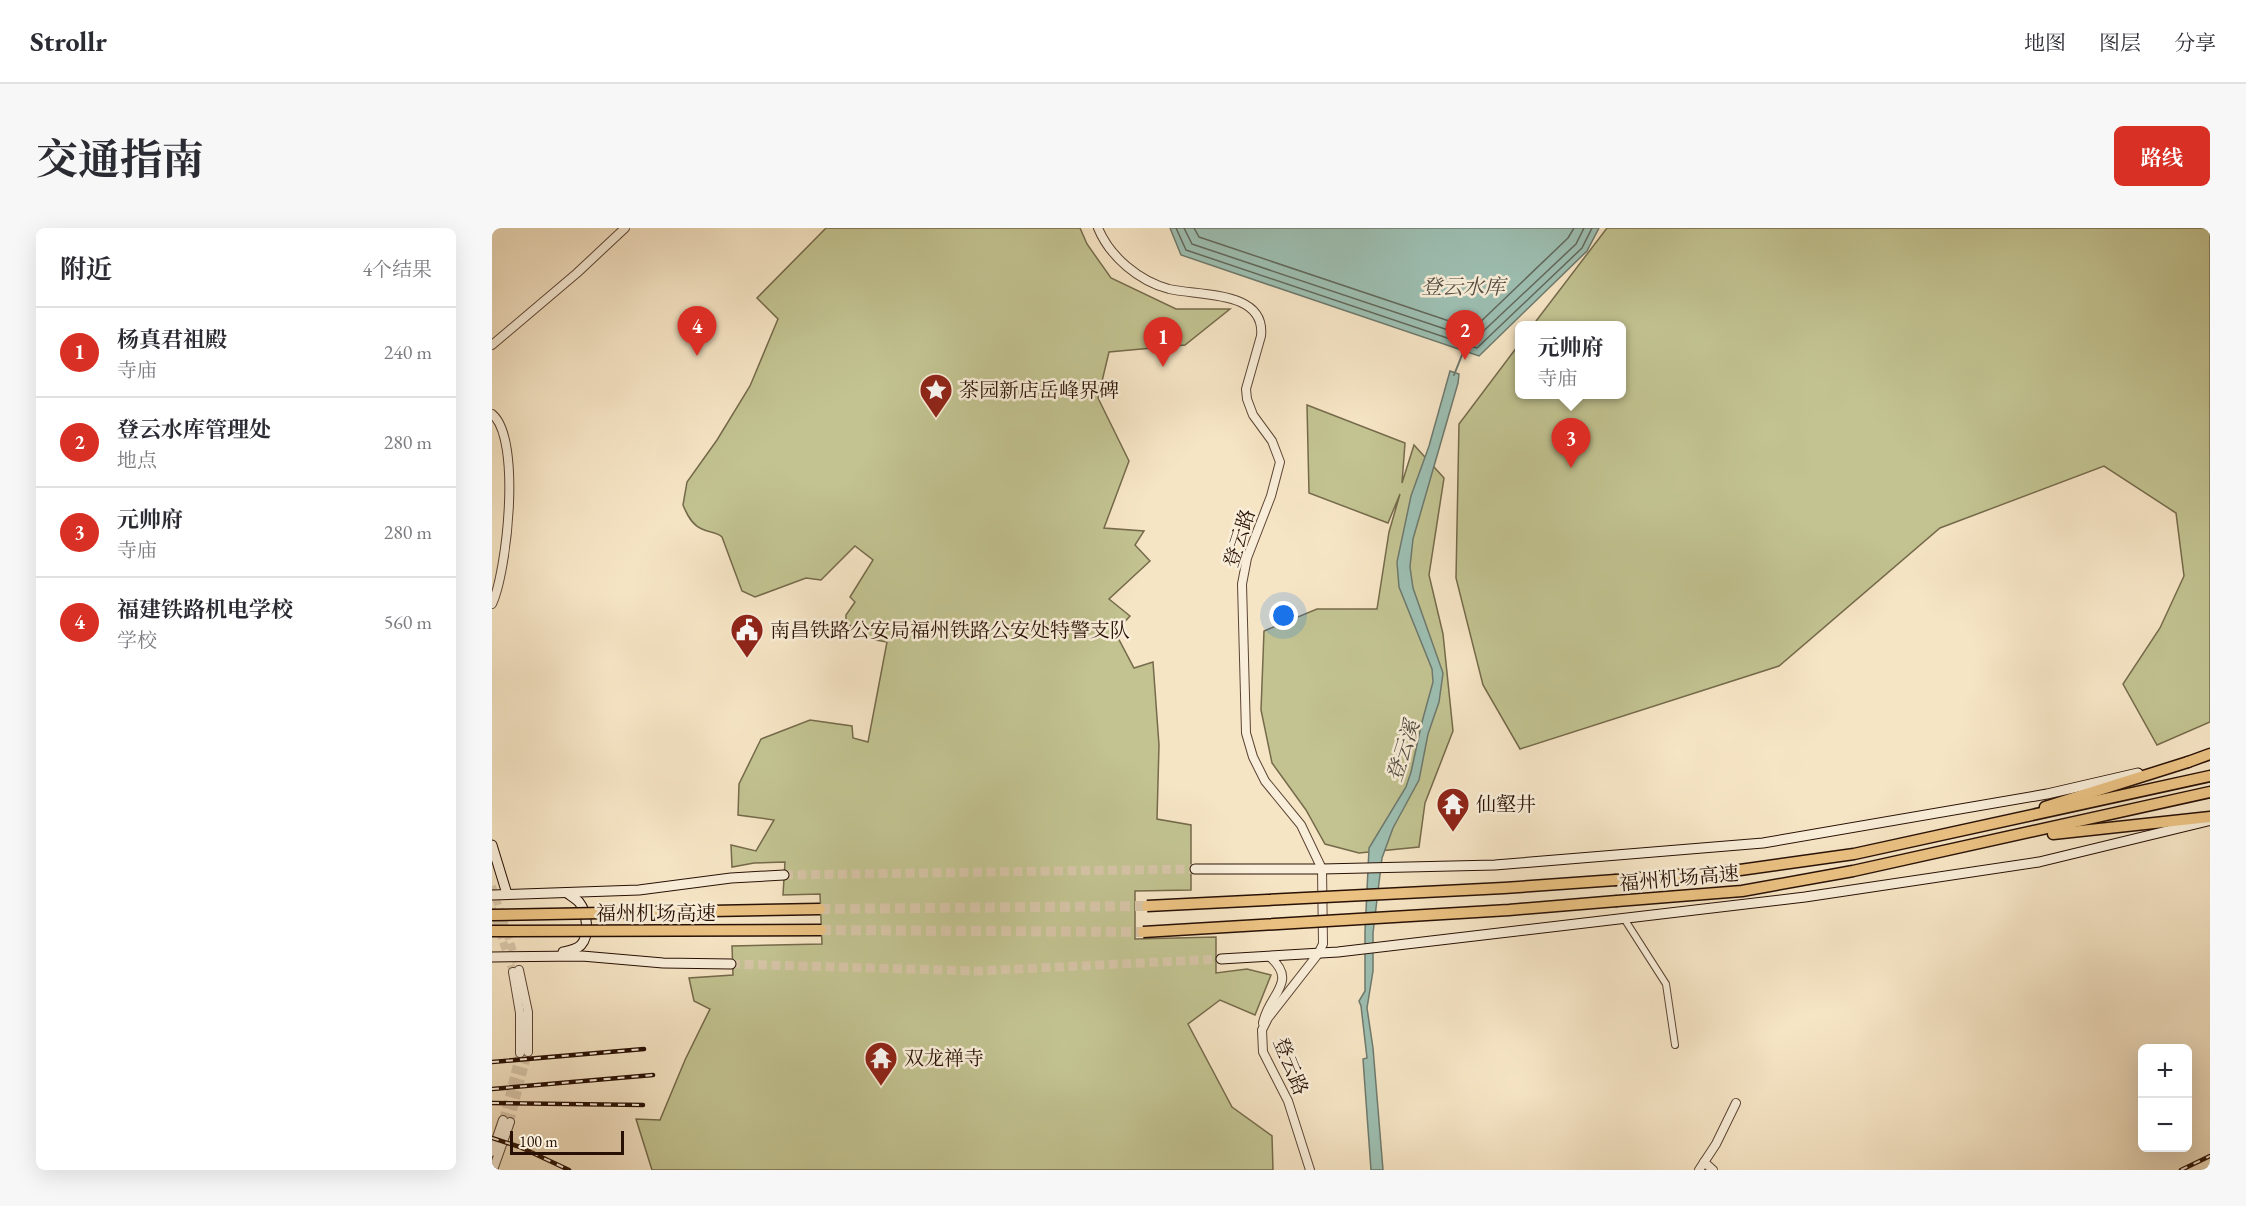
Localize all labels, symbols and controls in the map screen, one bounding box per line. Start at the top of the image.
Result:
text: Strollr [30,23,107,59]
text: 地图 [2024,29,2066,56]
text: 图层 [2099,29,2141,56]
text: 分享 [2174,29,2216,56]
button: 路线 [2114,126,2210,186]
text: 交通指南 [36,132,204,187]
text: 附近 [60,252,112,286]
text: 4个结果 [362,256,432,282]
water label: 登云水库 [1421,273,1508,300]
pin: 4 [678,306,716,356]
pin: 2 [1446,310,1484,360]
pin: 1 [1144,318,1182,367]
popup [1515,321,1626,399]
text: 杨真君祖殿 [117,325,227,354]
text: 元帅府 [1537,333,1604,362]
text: 1 [74,339,85,365]
text: 240 m [384,339,432,365]
text: 寺庙 [117,357,157,383]
text: 寺庙 [1537,365,1577,391]
place icon: 茶园新店岳峰界碑 [918,372,954,419]
place label: 茶园新店岳峰界碑 [959,377,1119,403]
text: 登云水库管理处 [117,415,271,444]
pin: 3 [1552,418,1590,468]
text: 2 [74,429,85,455]
text: 280 m [384,429,432,455]
text: 地点 [117,447,157,473]
text: 元帅府 [117,505,183,534]
street label: 登云路 [1217,505,1261,571]
text: 3 [74,519,85,545]
text: 280 m [384,519,432,545]
text: 寺庙 [117,537,157,563]
text: 福建铁路机电学校 [117,595,293,624]
your location [1269,601,1298,630]
text: 4 [74,609,85,635]
text: 560 m [384,609,432,635]
public building icon: 南昌铁路公安局福州铁路公安处特警支队 [729,612,765,659]
place label: 南昌铁路公安局福州铁路公安处特警支队 [770,617,1130,643]
text: 学校 [117,627,157,653]
water label: 登云溪 [1380,715,1426,785]
temple icon: 仙壑井 [1435,786,1471,833]
place label: 仙壑井 [1476,791,1536,817]
street label: 福州机场高速 [1618,860,1740,896]
street label: 福州机场高速 [596,900,716,926]
street label: 登云路 [1268,1033,1314,1099]
temple icon: 双龙禅寺 [863,1040,899,1087]
map controls [2138,1044,2192,1152]
button: + [2138,1044,2192,1098]
place label: 双龙禅寺 [904,1045,984,1071]
button: − [2138,1098,2192,1152]
scale bar [510,1128,624,1156]
text: 100 m [519,1131,558,1152]

